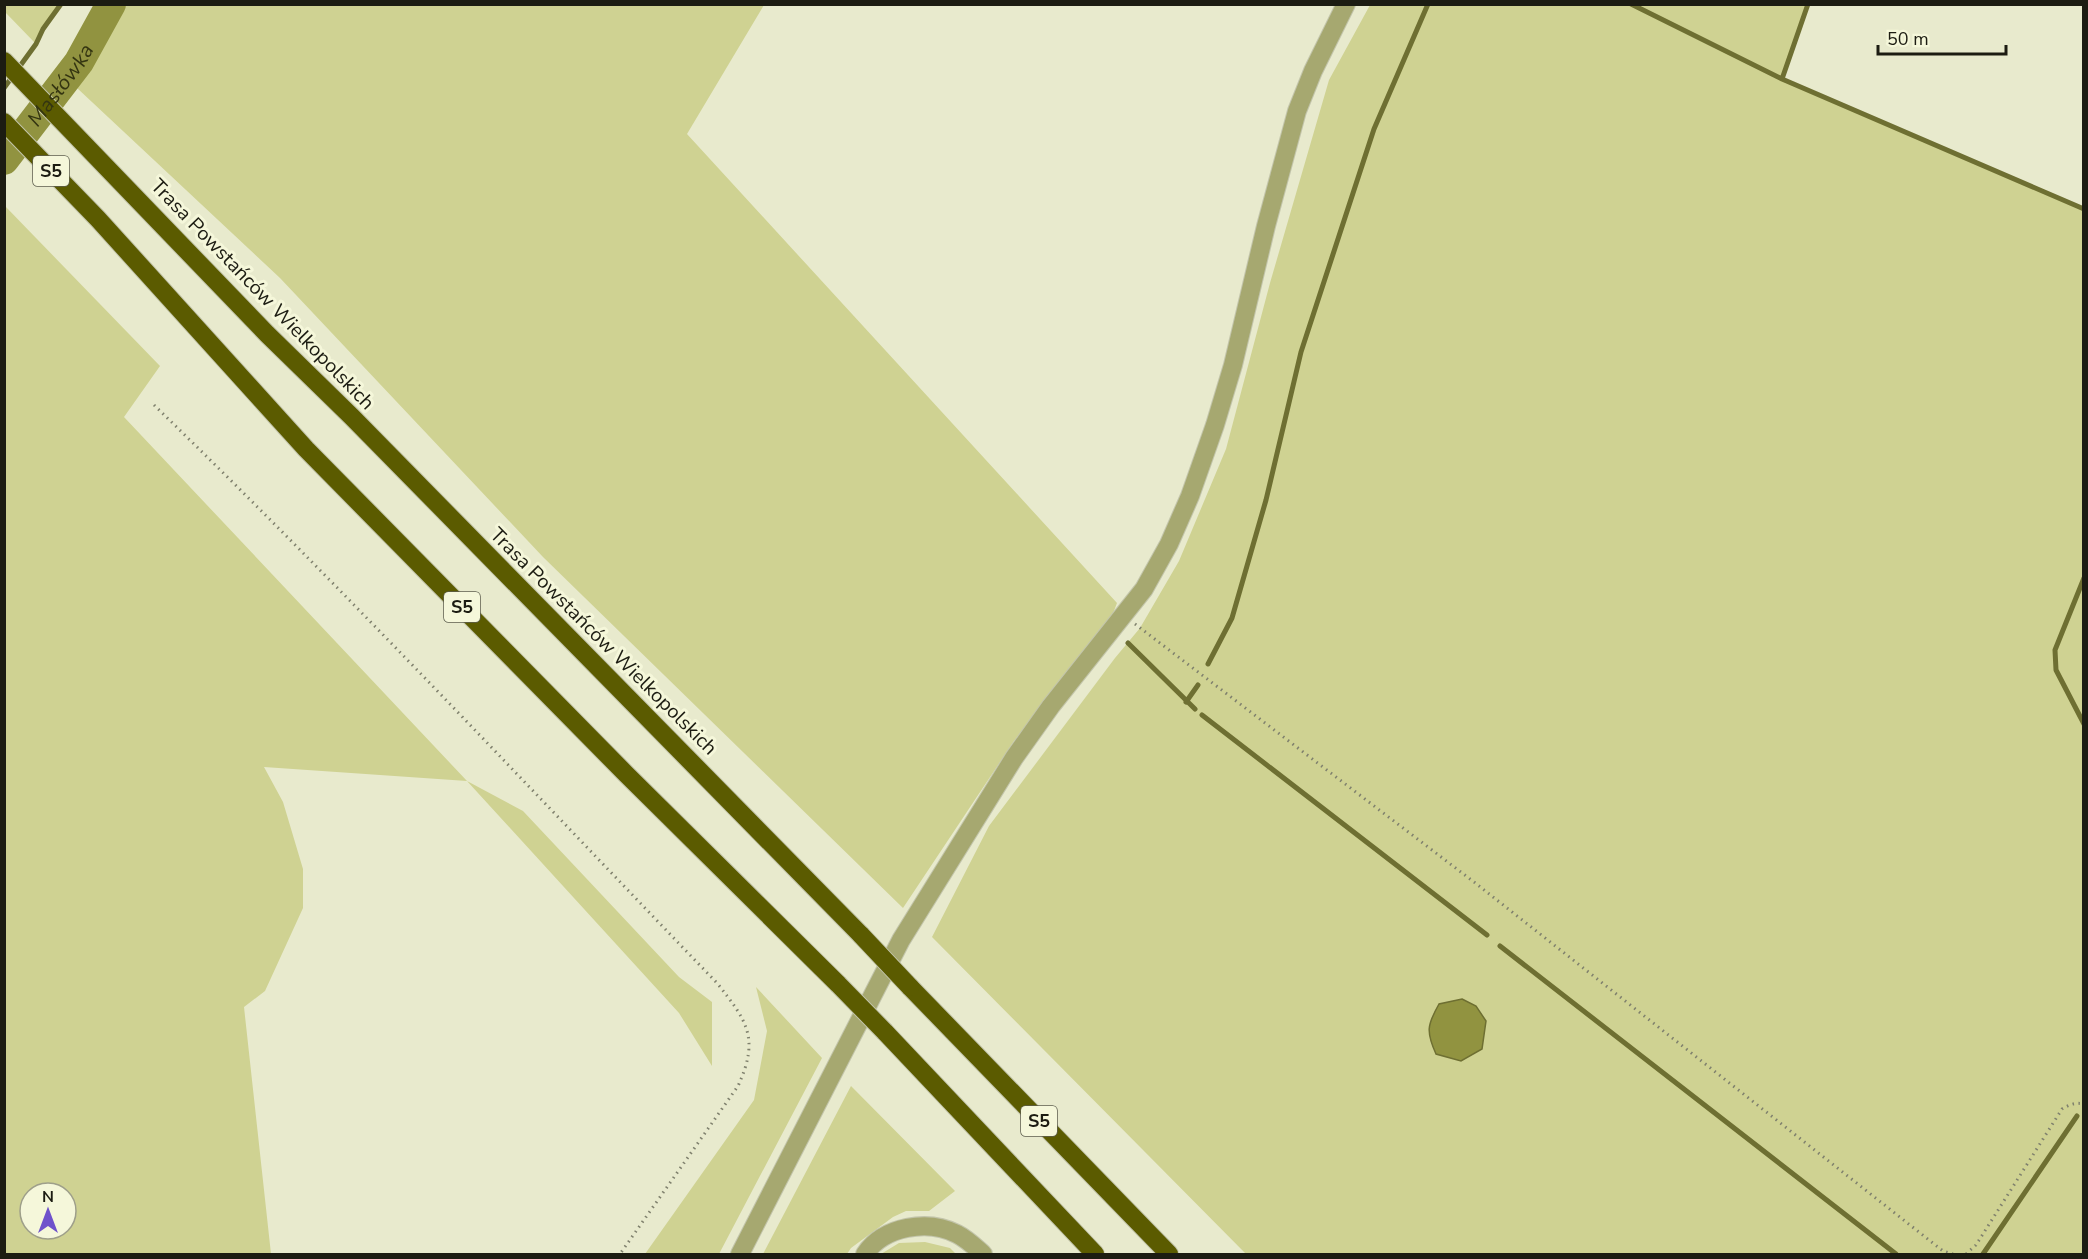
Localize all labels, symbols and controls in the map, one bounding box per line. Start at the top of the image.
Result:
scale bar [1878,18,2006,56]
text: 50 m [1887,27,1929,51]
water label: Masłówka [21,39,100,132]
road number: S5 [33,156,69,186]
street label: Trasa Powstańców Wielkopolskich [145,173,381,416]
street label: Trasa Powstańców Wielkopolskich [484,522,723,761]
road number: S5 [444,592,480,622]
road number: S5 [1021,1106,1057,1136]
north arrow [18,1181,78,1241]
text: N [42,1186,54,1208]

